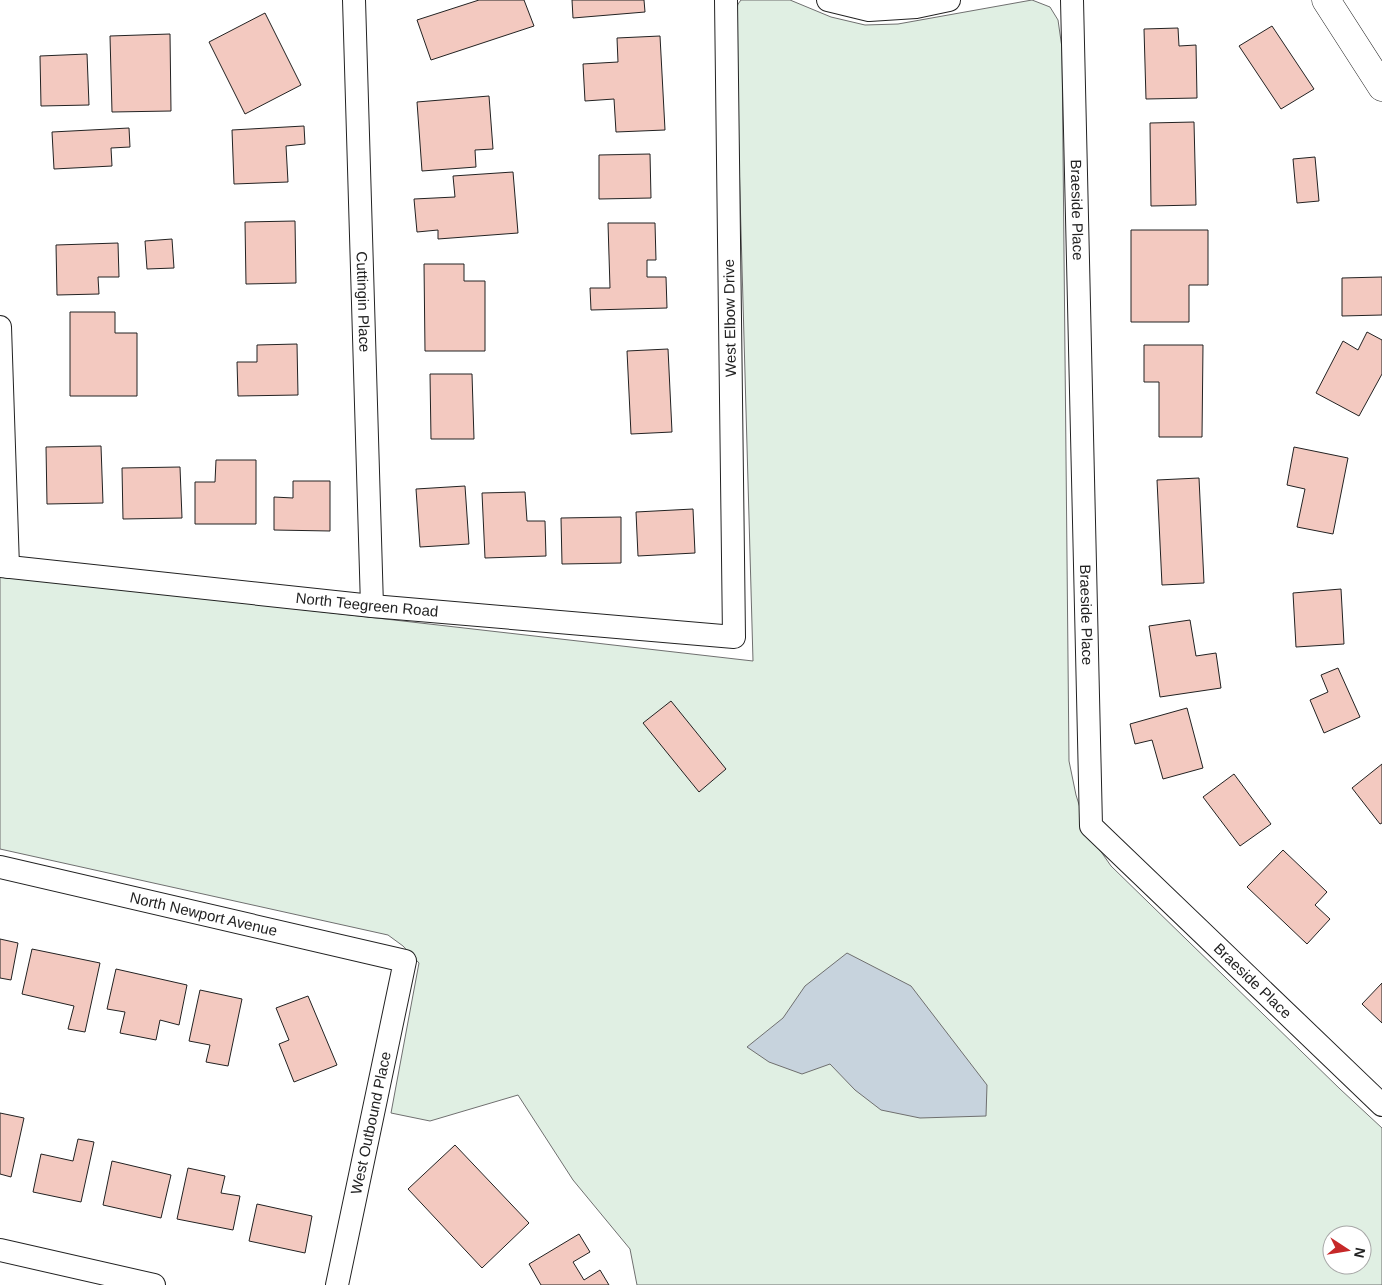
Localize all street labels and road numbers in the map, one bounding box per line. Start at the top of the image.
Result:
street label: Braeside Place [1068,159,1087,261]
street label: Cuttingin Place [353,251,373,353]
street label: West Elbow Drive [720,259,739,377]
street label: Braeside Place [1077,564,1096,665]
street label: North Teegreen Road [295,589,439,620]
street label: North Newport Avenue [128,888,279,939]
street label: Braeside Place [1211,939,1295,1022]
street label: West Outbound Place [347,1050,394,1196]

